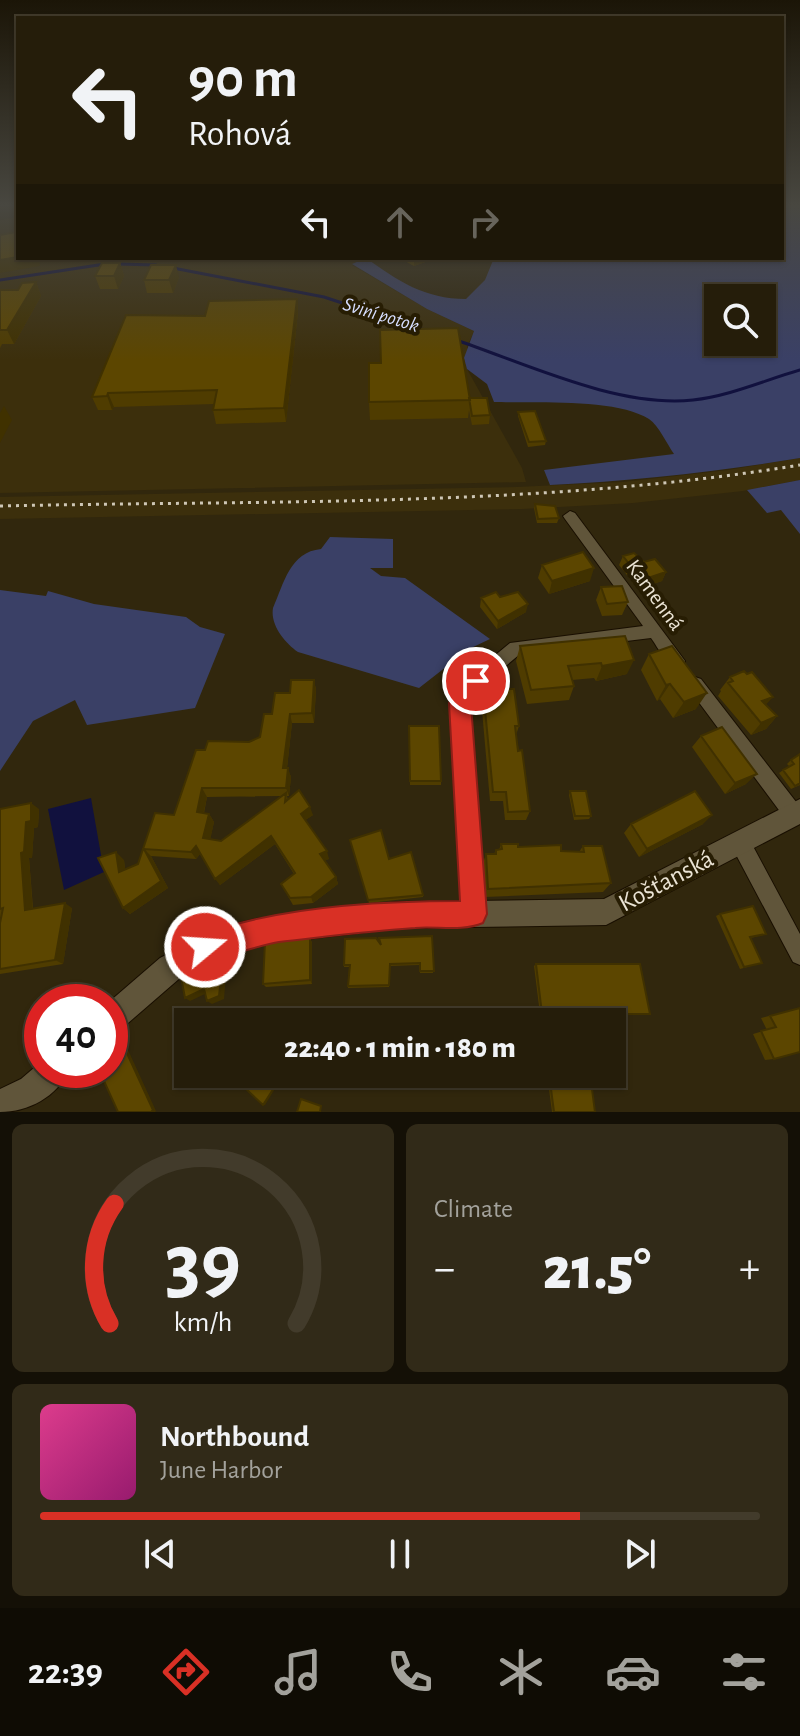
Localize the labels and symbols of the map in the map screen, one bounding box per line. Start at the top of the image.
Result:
water label: Sviní potok [341,294,421,336]
street label: Kamenná [622,555,688,635]
pin [442,647,510,715]
street label: Košťanská [614,845,718,917]
position arrow [163,905,247,989]
speed limit sign: 40 [24,984,128,1088]

